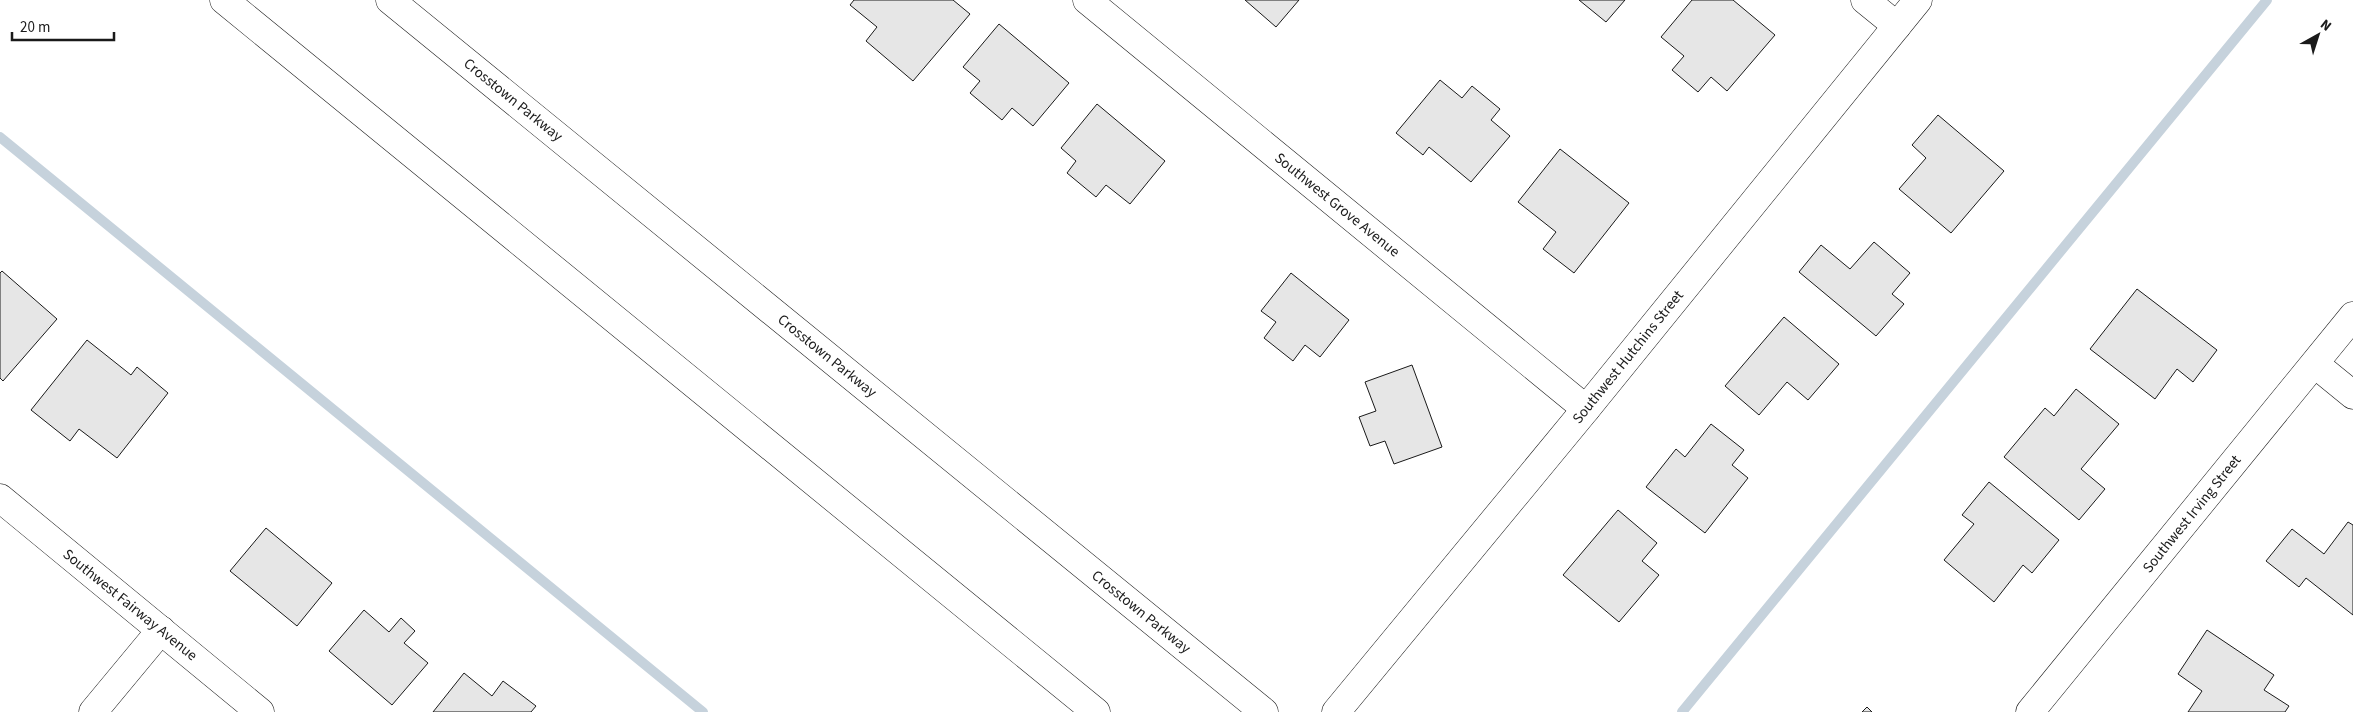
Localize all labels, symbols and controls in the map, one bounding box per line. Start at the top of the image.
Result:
scale bar [12,10,115,42]
north arrow [2293,10,2343,60]
text: N [2316,15,2335,36]
text: 20 m [20,17,50,38]
street label: Crosstown Parkway [459,53,567,147]
street label: Southwest Grove Avenue [1270,148,1404,262]
street label: Southwest Hutchins Street [1568,286,1688,428]
street label: Crosstown Parkway [773,309,881,403]
street label: Southwest Irving Street [2138,451,2246,577]
street label: Southwest Fairway Avenue [58,544,202,666]
street label: Crosstown Parkway [1087,565,1195,659]

